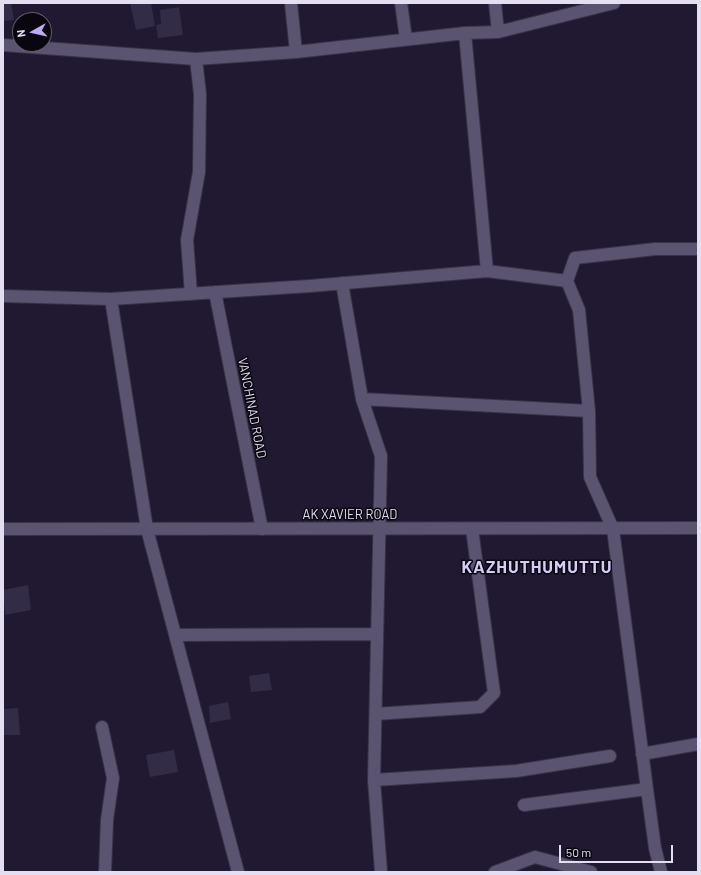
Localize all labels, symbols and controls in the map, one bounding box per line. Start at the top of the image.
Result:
north arrow [12,12,52,52]
text: N [14,29,28,38]
street label: VANCHINAD ROAD [235,356,269,460]
street label: AK XAVIER ROAD [303,507,397,523]
district label: KAZHUTHUMUTTU [462,557,612,577]
scale bar [561,837,675,863]
text: 50 m [566,845,591,859]

